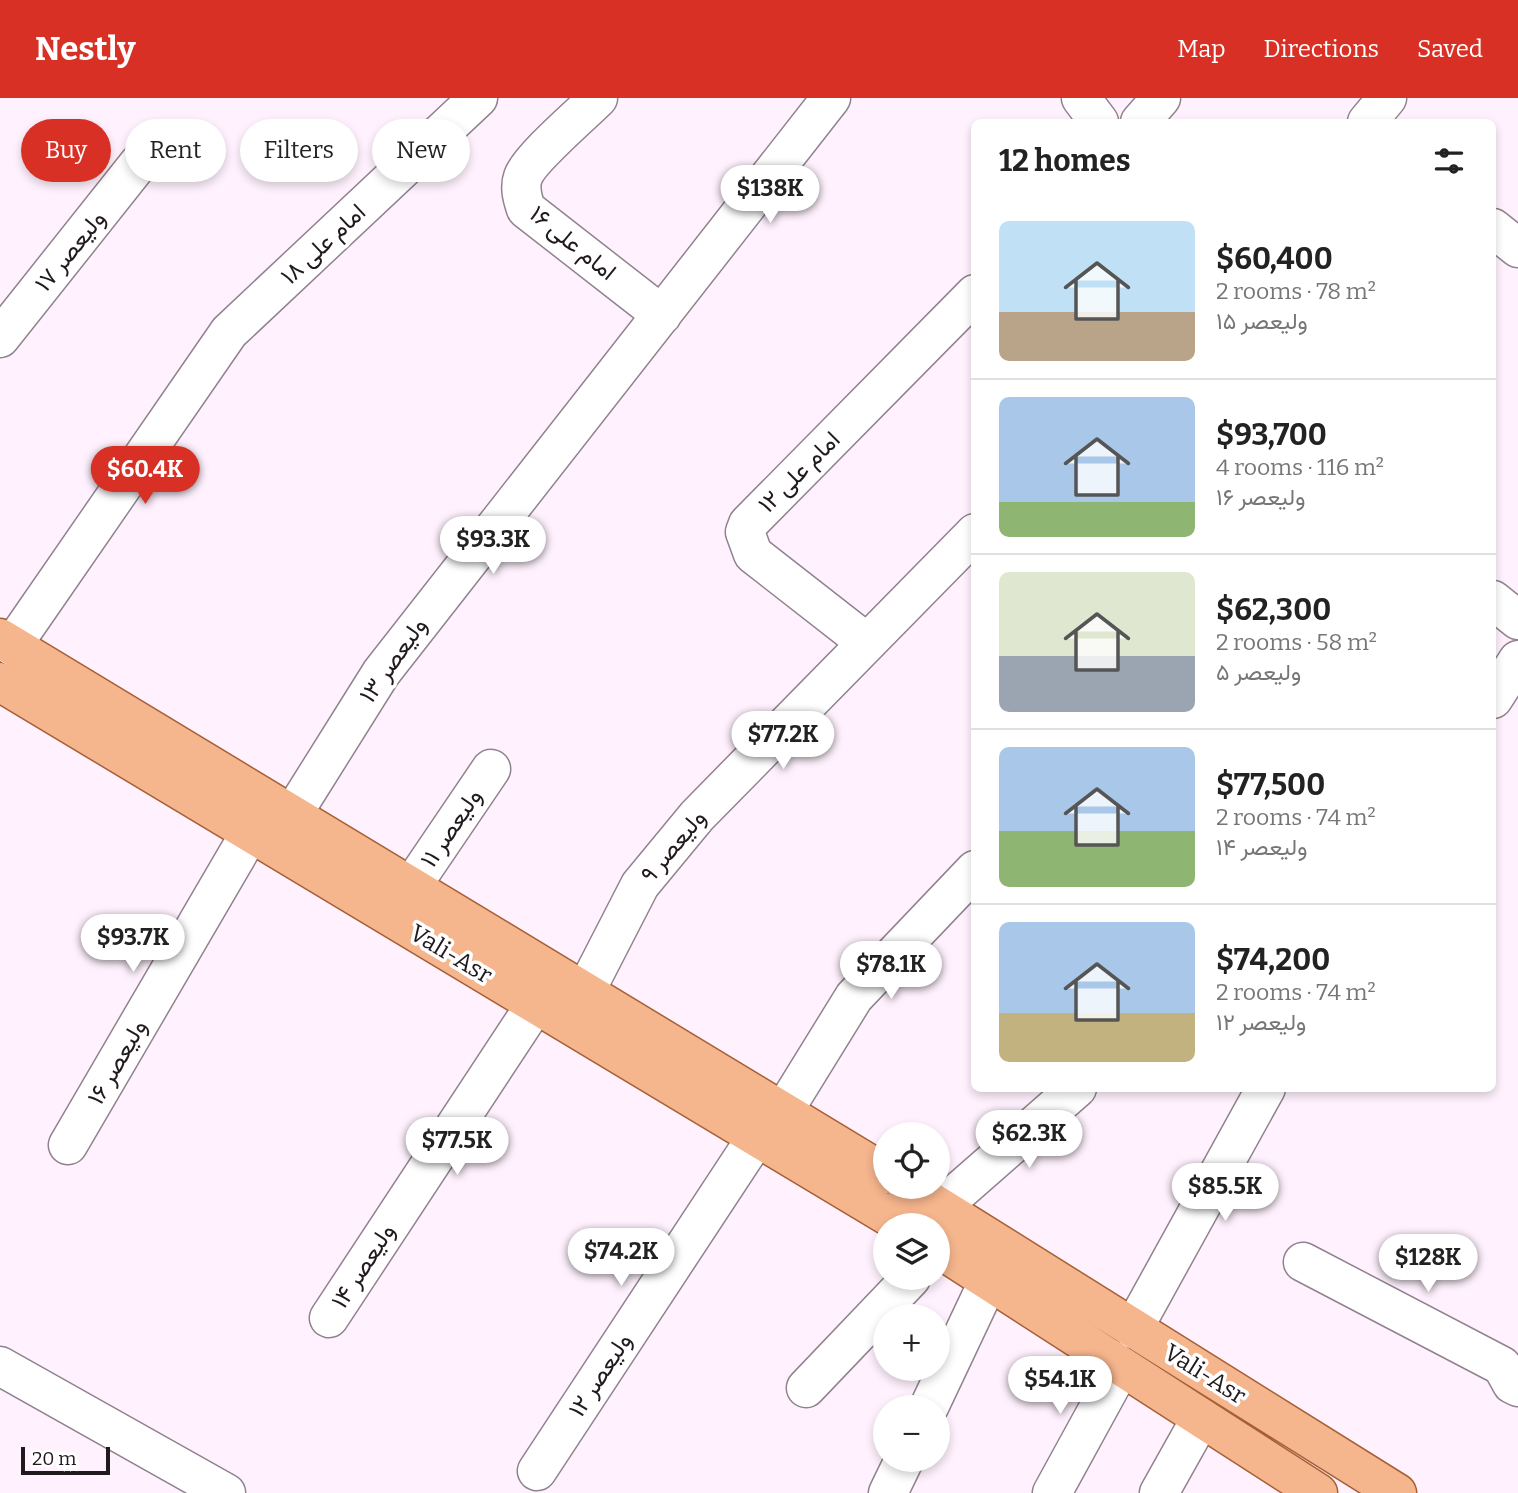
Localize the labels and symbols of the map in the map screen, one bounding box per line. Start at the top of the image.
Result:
pin: $138K [721,166,819,225]
street label: امام علی ۱۸ [275,198,372,292]
street label: امام علی ۱۶ [523,200,622,288]
street label: ولیعصر ۱۷ [29,205,112,298]
street label: امام علی ۱۲ [752,425,847,520]
pin: $60.4K [88,446,202,506]
pin: $93.3K [436,517,550,576]
street label: ولیعصر ۱۳ [354,612,433,709]
pin: $77.2K [726,712,840,771]
street label: ولیعصر ۱۱ [415,783,488,873]
street label: ولیعصر ۹ [635,804,712,889]
pin: $93.7K [76,914,190,974]
street label: Vali-Asr [405,919,497,990]
pin: $78.1K [834,942,948,1001]
street label: ولیعصر ۱۶ [82,1015,153,1110]
pin: $62.3K [972,1110,1086,1170]
pin: $77.5K [400,1118,514,1177]
pin: $85.5K [1168,1164,1282,1223]
street label: ولیعصر ۱۴ [325,1218,402,1314]
pin: $74.2K [564,1228,678,1288]
pin: $128K [1379,1234,1477,1294]
street label: ولیعصر ۱۲ [563,1328,638,1423]
street label: Vali-Asr [1159,1338,1251,1410]
pin: $54.1K [1003,1356,1117,1416]
scale bar [21,1444,110,1476]

